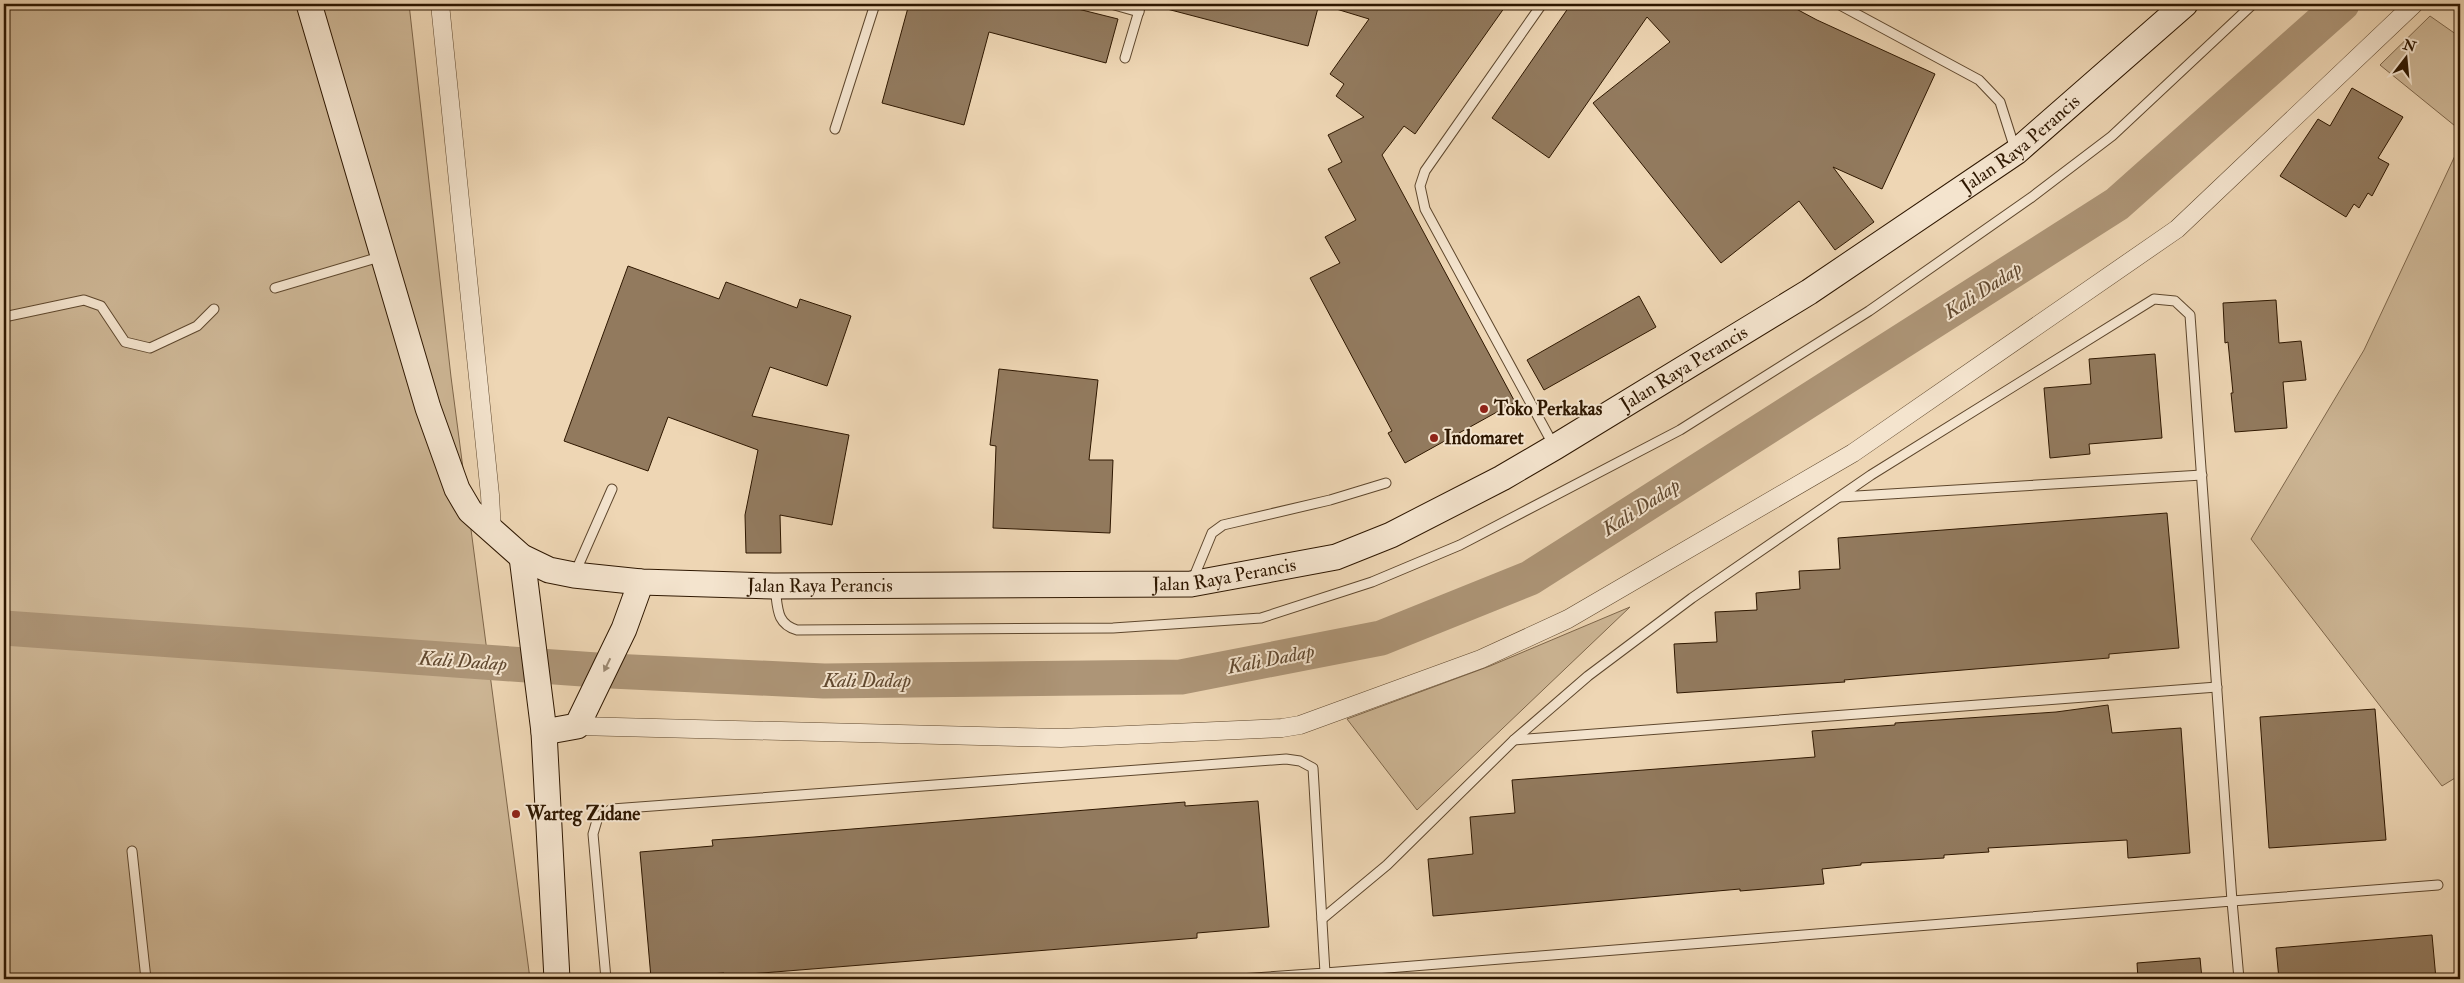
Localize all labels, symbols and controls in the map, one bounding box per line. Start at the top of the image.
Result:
north arrow [2382,32,2432,82]
text: N [2400,36,2418,56]
street label: Jalan Raya Perancis [1955,89,2085,198]
water label: Kali Dadap [1938,255,2027,325]
street label: Jalan Raya Perancis [1615,320,1752,417]
place label: Toko Perkakas [1493,397,1603,421]
marker: Toko Perkakas [1478,403,1490,415]
place label: Indomaret [1444,426,1524,450]
marker: Indomaret [1428,432,1440,444]
water label: Kali Dadap [1596,472,1685,542]
street label: Jalan Raya Perancis [1151,553,1298,596]
street label: Jalan Raya Perancis [746,573,893,598]
water label: Kali Dadap [1224,638,1317,680]
water label: Kali Dadap [417,645,508,677]
one-way arrow [603,658,611,672]
water label: Kali Dadap [822,668,912,693]
place label: Warteg Zidane [525,802,640,827]
marker: Warteg Zidane [510,808,522,820]

